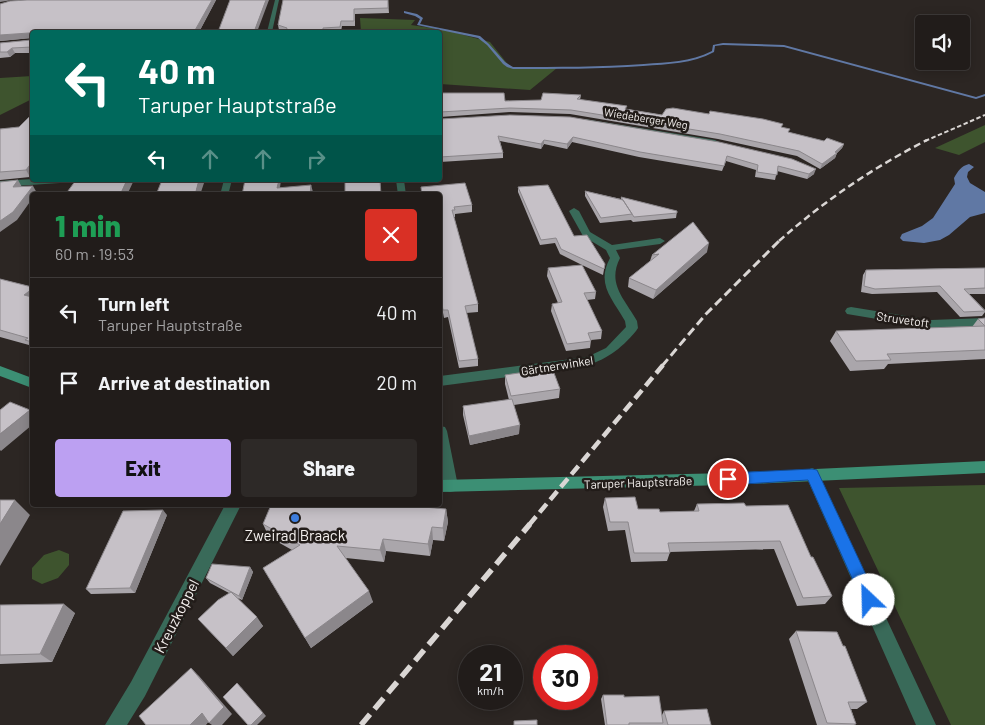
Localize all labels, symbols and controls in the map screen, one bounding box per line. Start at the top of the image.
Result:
map controls [915,15,970,70]
button: sound [915,15,970,70]
text: 40 m [138,49,215,91]
icon: left [55,50,120,115]
text: Taruper Hauptstraße [138,91,337,117]
street label: Wiedeberger Weg [603,105,689,131]
icon: left [143,145,171,173]
icon: ahead [196,145,224,173]
icon: ahead [249,145,277,173]
icon: right [302,145,330,173]
text: 1 min [55,207,121,243]
button: close [365,209,417,261]
text: 60 m · 19:53 [55,244,134,263]
text: Turn left [98,292,169,315]
icon: left [55,299,83,327]
text: 40 m [376,301,417,324]
street label: Struvetoft [876,308,930,330]
text: Taruper Hauptstraße [98,315,243,334]
street label: Gärtnerwinkel [520,352,594,378]
icon: arrive [55,369,83,397]
text: Arrive at destination [98,371,270,394]
text: 20 m [377,371,417,394]
button: Exit [55,439,231,497]
button: Share [241,439,417,497]
pin [707,458,749,500]
icon: arrive [714,465,742,493]
street label: Taruper Hauptstraße [584,473,692,491]
marker: Zweirad Braack [289,512,301,524]
place label: Zweirad Braack [245,526,346,544]
position arrow [842,573,894,625]
street label: Kreuzkoppel [150,576,202,656]
speed limit sign: 30 [533,645,598,710]
text: 21 [479,656,502,686]
text: km/h [477,683,504,697]

